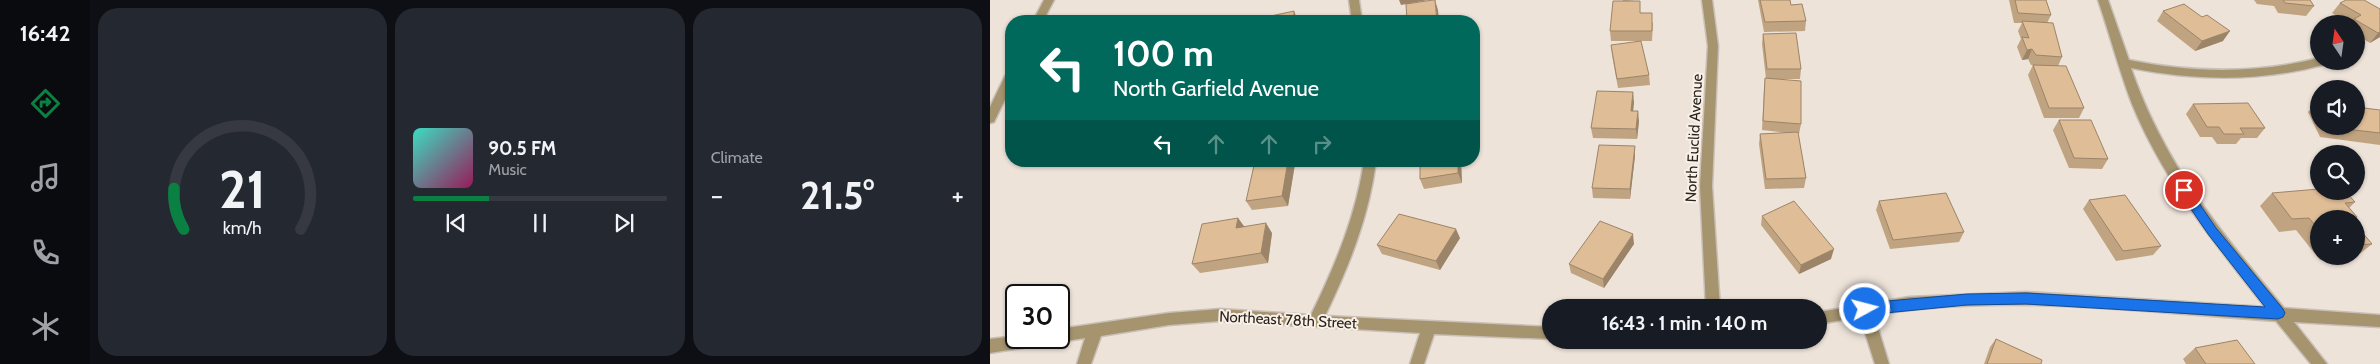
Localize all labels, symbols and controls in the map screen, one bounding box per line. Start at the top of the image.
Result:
north arrow [2310,15,2365,70]
map controls [2310,15,2365,265]
text: 16:42 [20,20,70,47]
text: 100 m [1113,32,1214,75]
icon: left [1030,35,1095,100]
street label: North Euclid Avenue [1682,73,1706,203]
text: North Garfield Avenue [1113,75,1319,102]
button: sound [2310,80,2365,135]
icon: directions [28,86,63,121]
icon: left [1149,130,1177,158]
icon: ahead [1202,130,1230,158]
icon: ahead [1255,130,1283,158]
icon: right [1308,130,1336,158]
text: 90.5 FM [488,137,556,160]
button: search [2310,145,2365,200]
text: Climate [711,148,763,167]
text: 21 [219,158,266,221]
icon: music [28,160,63,195]
text: Music [488,160,527,179]
pin [2163,169,2205,211]
text: 21.5° [800,172,874,219]
icon: arrive [2170,176,2198,204]
text: − [711,178,723,212]
text: + [952,178,964,212]
icon: previous [442,209,470,237]
icon: pause [526,209,554,237]
icon: next [610,209,638,237]
button: + [2310,210,2365,265]
text: km/h [223,217,262,238]
icon: phone [28,235,63,270]
position arrow [1838,282,1890,334]
speed limit sign: 30 [1005,284,1070,349]
street label: Northeast 78th Street [1219,307,1357,333]
icon: climate [28,309,63,344]
text: 16:43 · 1 min · 140 m [1602,312,1767,335]

